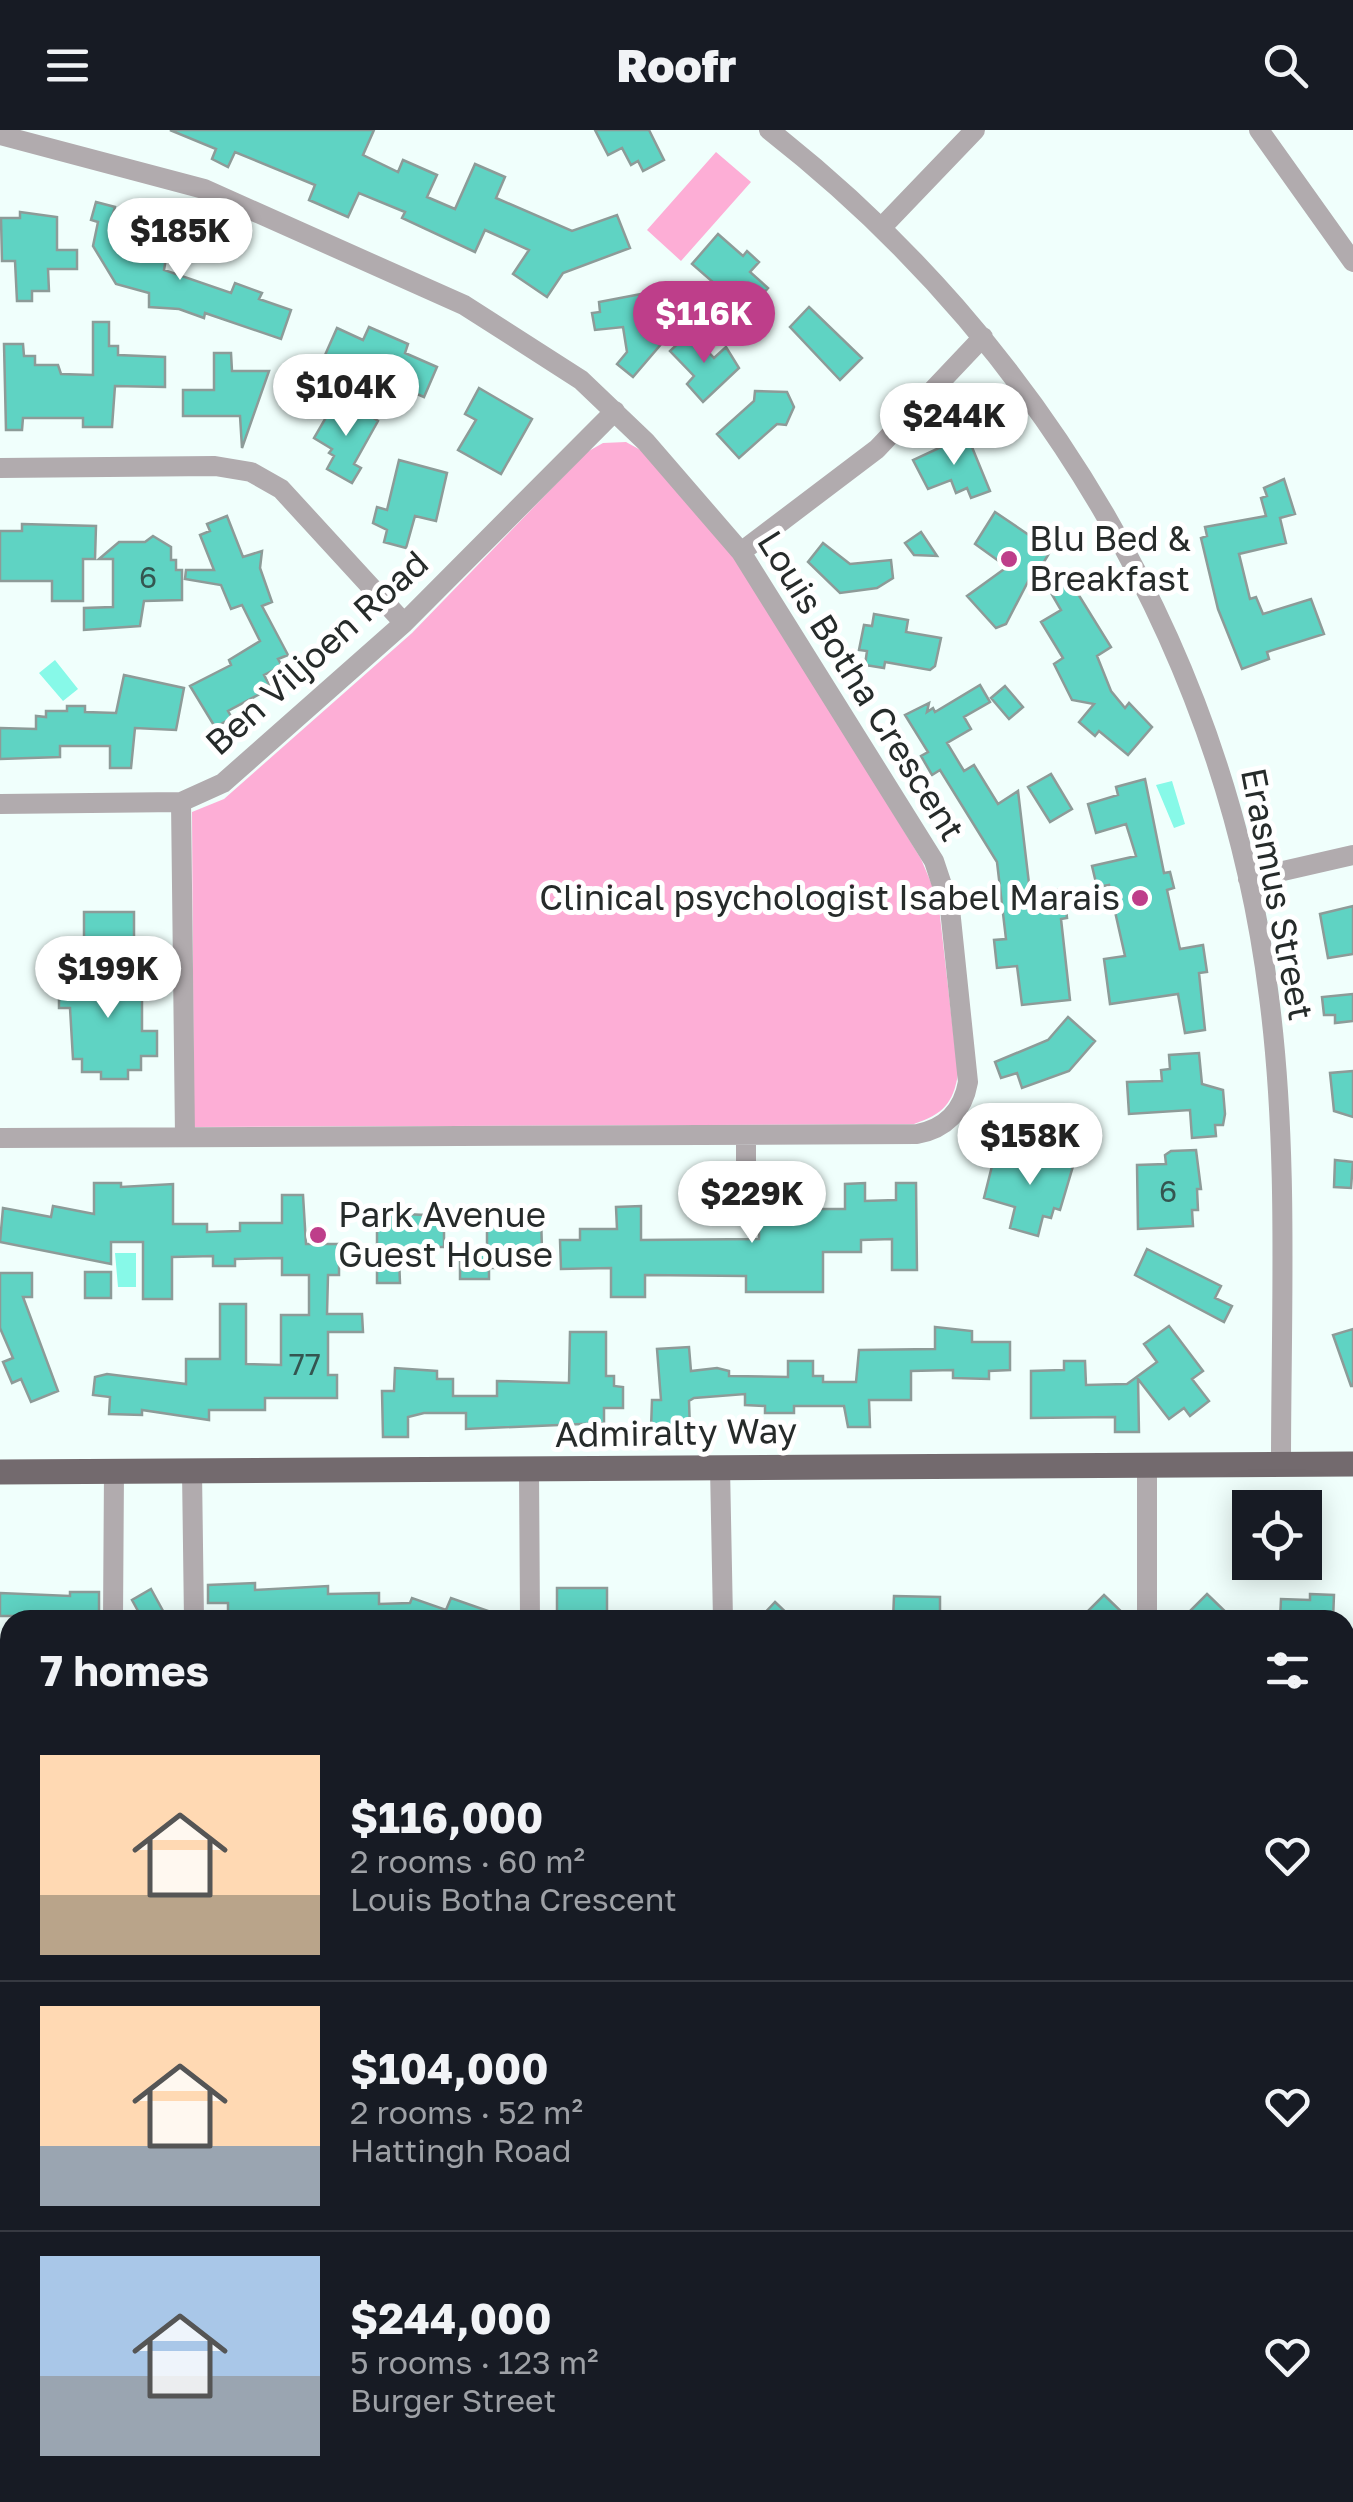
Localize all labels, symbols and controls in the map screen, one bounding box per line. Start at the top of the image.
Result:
icon: menu [40,38,95,93]
text: Roofr [617,38,736,92]
icon: search [1258,38,1313,93]
pin: $185K [110,198,250,283]
text: $185K [129,211,231,249]
pin: $116K [634,281,774,366]
text: $116K [655,294,753,332]
pin: $104K [276,354,416,439]
text: $104K [295,367,397,405]
pin: $244K [884,383,1024,468]
text: $244K [902,396,1006,434]
place label: Blu Bed & Breakfast [1029,517,1192,599]
street label: Louis Botha Crescent [749,523,974,848]
street label: Ben Viljoen Road [196,541,436,763]
marker: Blu Bed & Breakfast [998,548,1020,570]
house number: 6 [139,559,157,595]
street label: Erasmus Street [1233,764,1323,1023]
place label: Clinical psychologist Isabel Marais [539,876,1120,918]
marker: Clinical psychologist Isabel Marais [1129,887,1151,909]
pin: $199K [38,936,178,1021]
text: $199K [57,949,159,987]
pin: $158K [960,1103,1100,1188]
text: $158K [979,1116,1081,1154]
pin: $229K [682,1161,822,1246]
house number: 6 [1159,1173,1177,1209]
text: $229K [700,1174,804,1212]
place label: Park Avenue Guest House [338,1193,553,1275]
marker: Park Avenue Guest House [307,1224,329,1246]
house number: 77 [289,1346,321,1382]
street label: Admiralty Way [554,1409,798,1455]
map controls [1232,1490,1322,1580]
button: locate [1232,1490,1322,1580]
icon: filters [1260,1643,1315,1698]
text: 7 homes [40,1645,209,1695]
text: $116,000 [350,1792,543,1842]
icon: home [120,1795,240,1915]
icon: heart [1260,1828,1315,1883]
text: 2 rooms · 60 m² [350,1842,585,1880]
text: Louis Botha Crescent [350,1880,677,1918]
text: $104,000 [350,2043,549,2093]
icon: home [120,2046,240,2166]
icon: heart [1260,2079,1315,2134]
text: 2 rooms · 52 m² [350,2093,583,2131]
text: Hattingh Road [350,2131,571,2169]
text: $244,000 [350,2293,552,2343]
icon: home [120,2296,240,2416]
icon: heart [1260,2329,1315,2384]
text: 5 rooms · 123 m² [350,2343,599,2381]
text: Burger Street [350,2381,556,2419]

